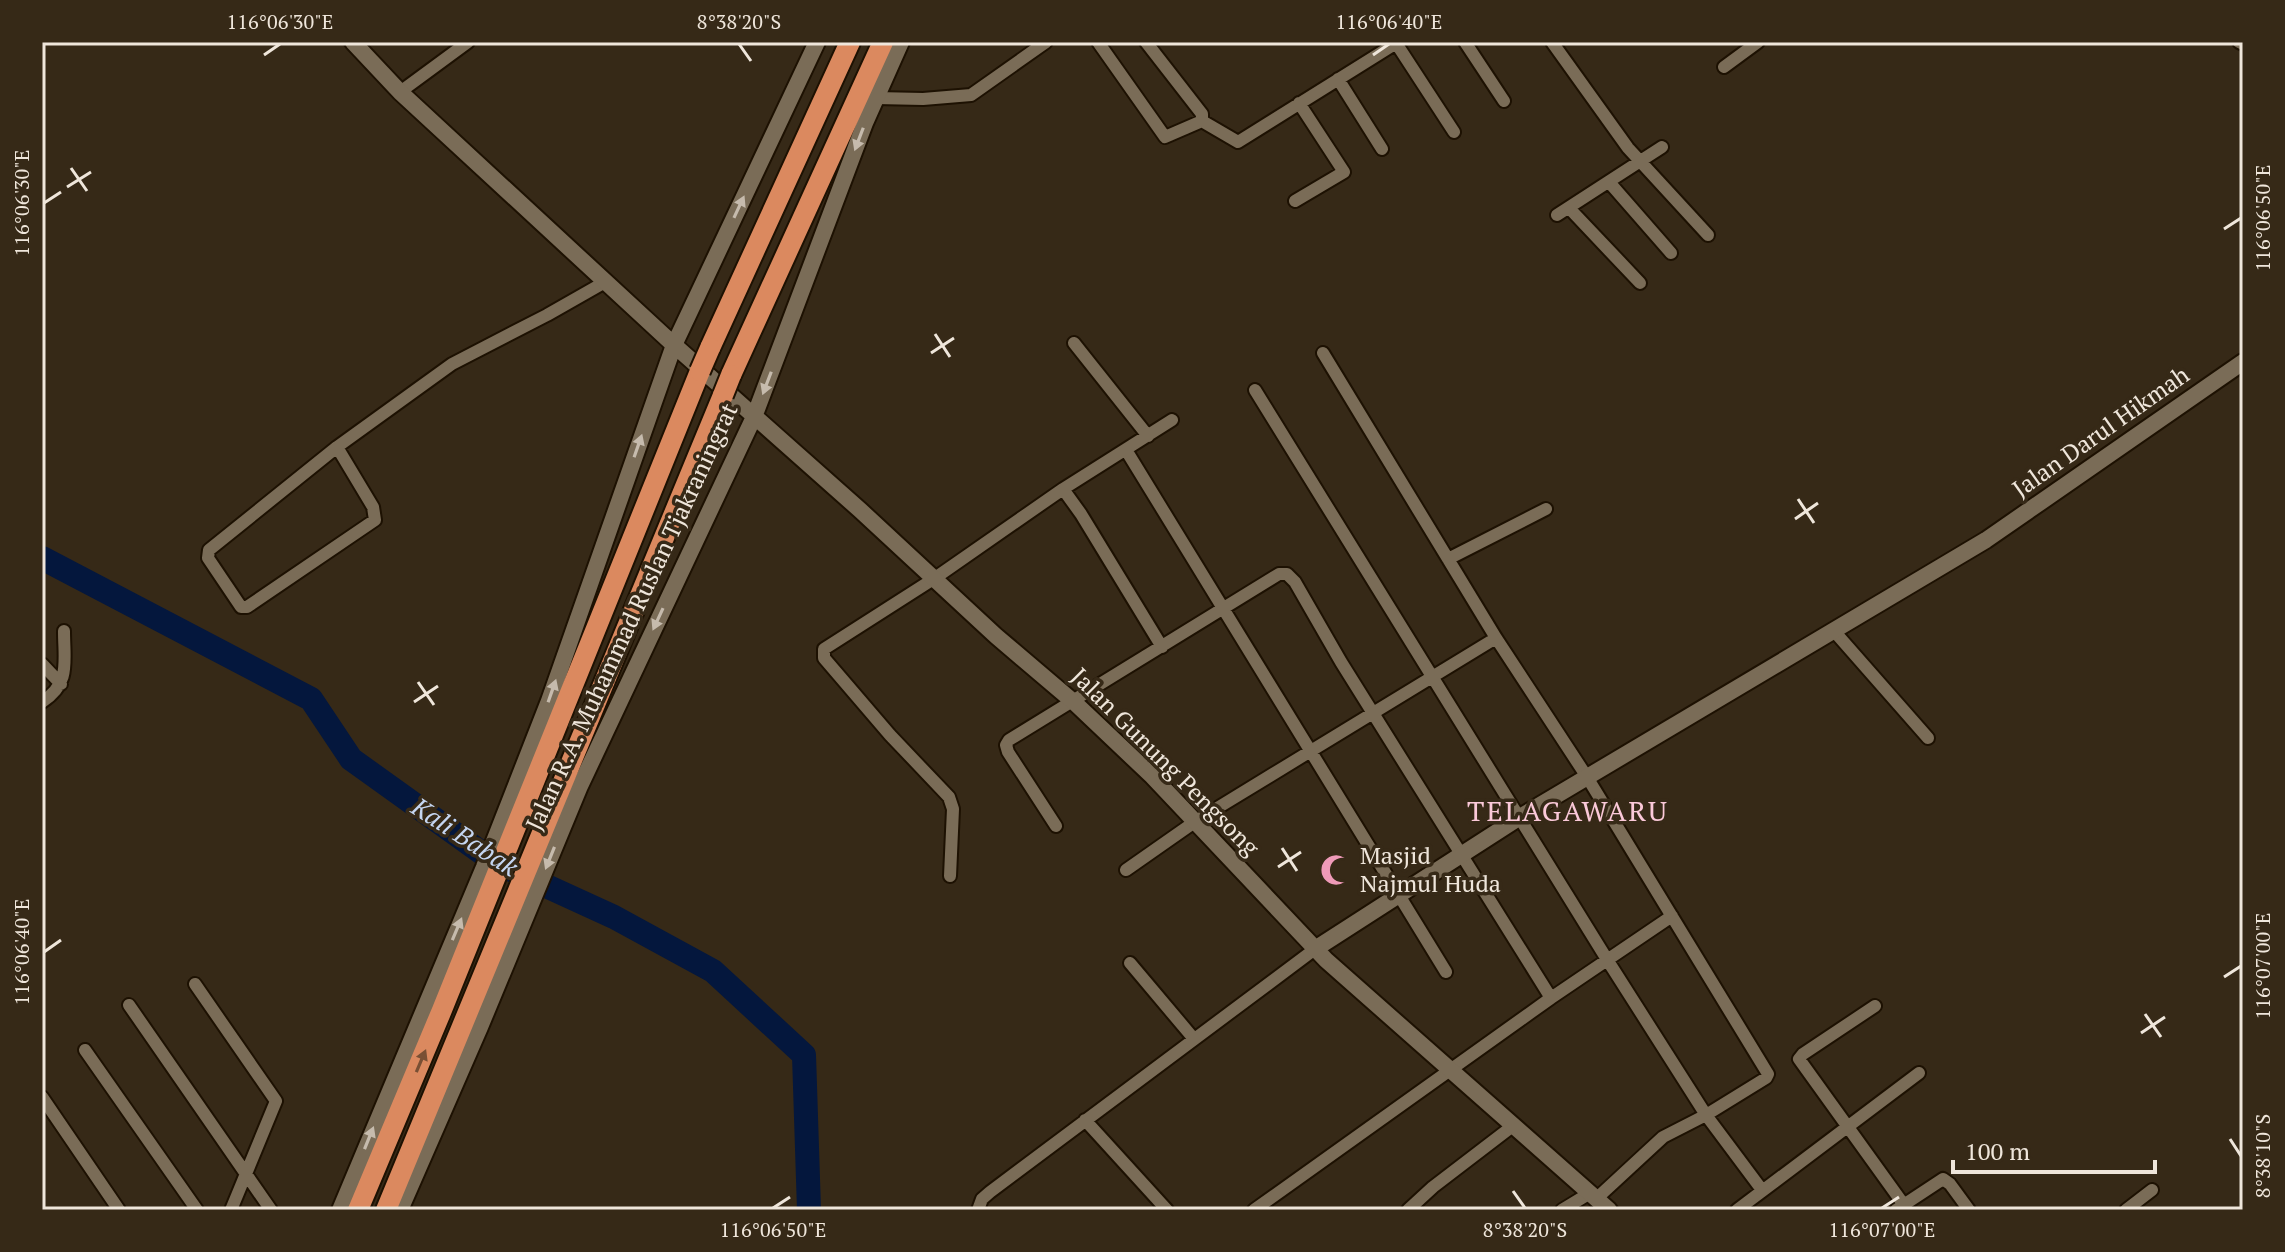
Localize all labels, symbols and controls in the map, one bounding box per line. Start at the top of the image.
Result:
text: 116°06'30"E [227,8,333,35]
text: 8°38'20"S [697,8,781,35]
text: 116°06'40"E [1336,8,1442,35]
one-way arrow [852,127,865,151]
text: 116°06'30"E [8,150,35,256]
text: 116°06'50"E [2249,165,2276,271]
one-way arrow [732,195,746,218]
street label: Jalan Darul Hikmah [2006,358,2195,504]
one-way arrow [760,371,773,395]
street label: Jalan R.A. Muhammad Ruslan Tjakraningrat [518,398,745,836]
one-way arrow [633,434,645,458]
one-way arrow [651,607,665,630]
street label: Jalan Gunung Pengsong [1065,660,1267,863]
one-way arrow [547,679,559,703]
water label: Kali Babak [405,789,526,883]
district label: TELAGAWARU [1467,792,1669,829]
place label: Masjid Najmul Huda [1360,839,1501,899]
one-way arrow [543,846,556,870]
mosque icon: Masjid Najmul Huda [1319,853,1353,887]
text: 116°06'40"E [8,899,35,1005]
text: 116°07'00"E [2249,913,2276,1019]
one-way arrow [451,917,464,941]
one-way arrow [415,1049,428,1073]
text: 8°38'10"S [2249,1114,2276,1198]
scale bar [1953,1124,2155,1174]
one-way arrow [363,1126,376,1150]
text: 100 m [1965,1135,2030,1167]
text: 116°06'50"E [720,1216,826,1243]
text: 8°38'20"S [1483,1216,1567,1243]
text: 116°07'00"E [1829,1216,1935,1243]

